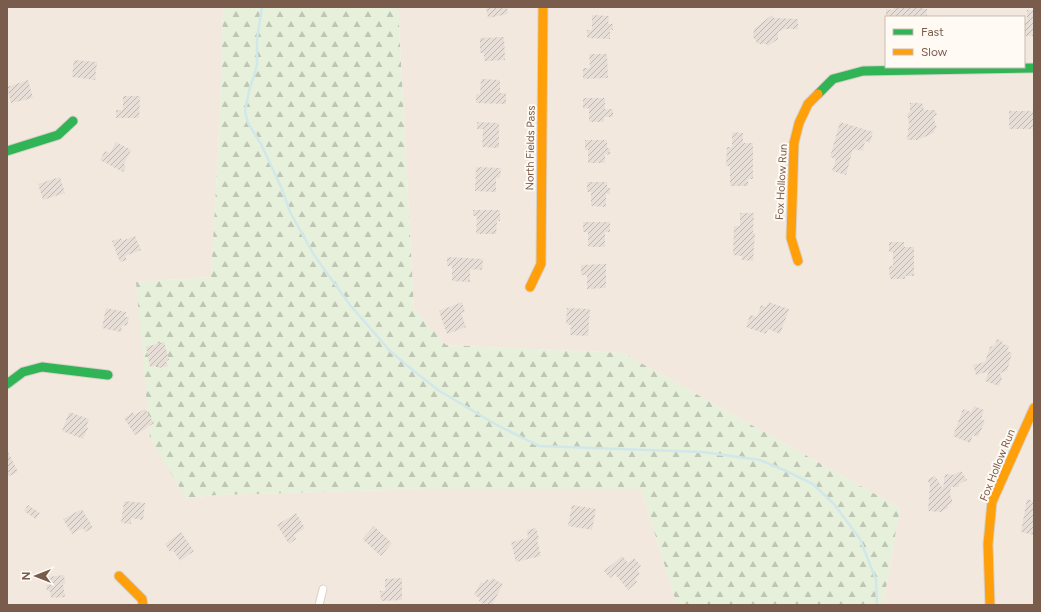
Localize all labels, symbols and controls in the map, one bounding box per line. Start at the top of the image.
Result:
legend [885,16,1025,68]
text: Fast [921,25,944,39]
text: Slow [921,45,948,59]
street label: North Fields Pass [523,105,538,191]
street label: Fox Hollow Run [773,144,790,221]
street label: Fox Hollow Run [977,427,1018,503]
north arrow [16,556,56,596]
text: N [20,572,33,580]

